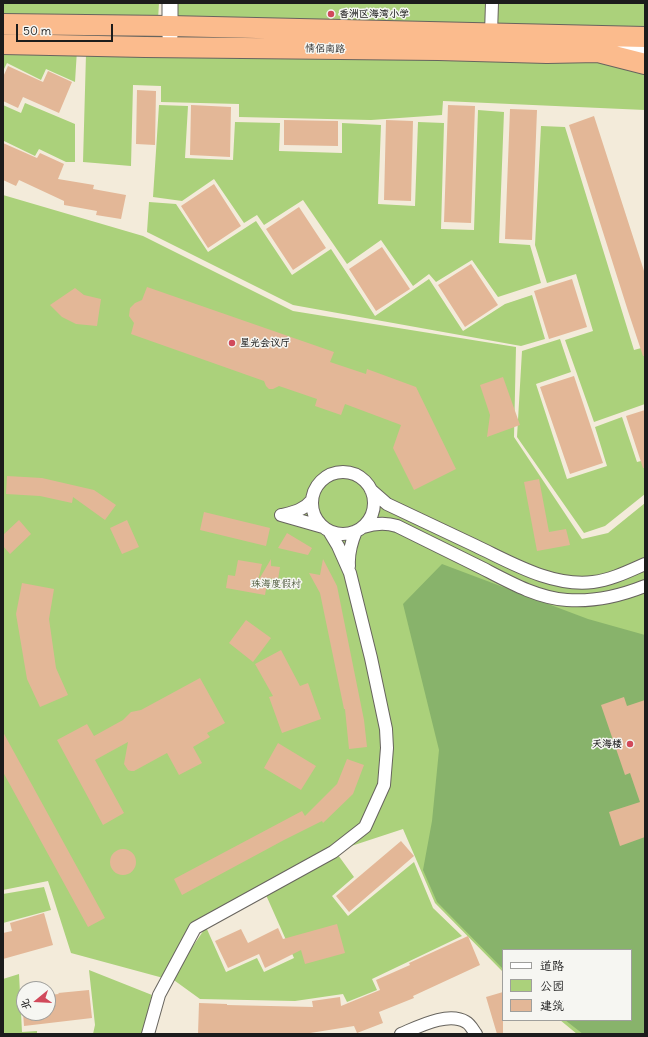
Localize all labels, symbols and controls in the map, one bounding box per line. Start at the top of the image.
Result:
place label: 香洲区海湾小学 [339,8,409,20]
marker: 香洲区海湾小学 [326,9,336,19]
scale bar [18,16,115,42]
text: 50 m [23,23,51,38]
street label: 情侣南路 [305,43,345,55]
place label: 星光会议厅 [240,337,290,349]
marker: 星光会议厅 [227,338,237,348]
park label: 珠海度假村 [251,578,301,590]
place label: 天海楼 [592,738,622,750]
marker: 天海楼 [625,739,635,749]
legend [502,949,632,1021]
text: 道路 [540,958,564,973]
text: 公园 [540,978,564,993]
north arrow [16,981,56,1021]
text: 北 [17,997,34,1012]
text: 建筑 [540,998,564,1013]

